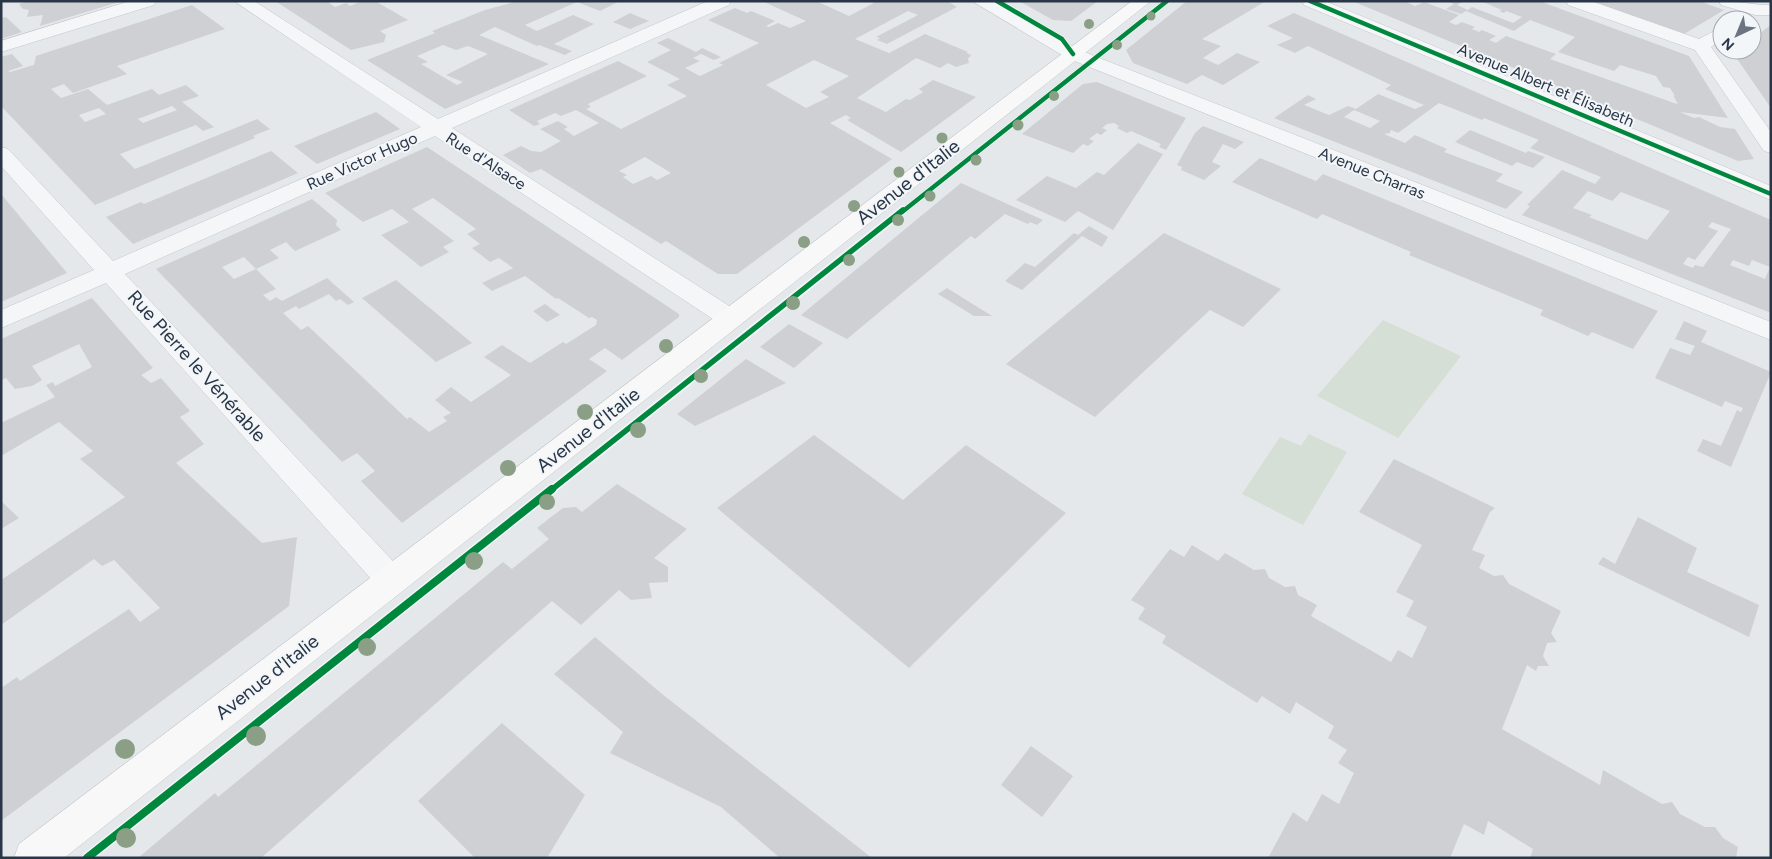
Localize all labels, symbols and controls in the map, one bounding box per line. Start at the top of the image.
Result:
north arrow [1712,10,1762,60]
text: N [1719,34,1738,54]
street label: Avenue Albert et Élisabeth [1455,39,1637,131]
street label: Rue Victor Hugo [304,128,420,194]
street label: Rue d'Alsace [442,128,530,194]
street label: Avenue d'Italie [852,135,964,229]
street label: Avenue Charras [1316,143,1428,203]
street label: Rue Pierre le Vénérable [123,285,271,447]
street label: Avenue d'Italie [532,383,644,477]
street label: Avenue d'Italie [211,630,323,724]

